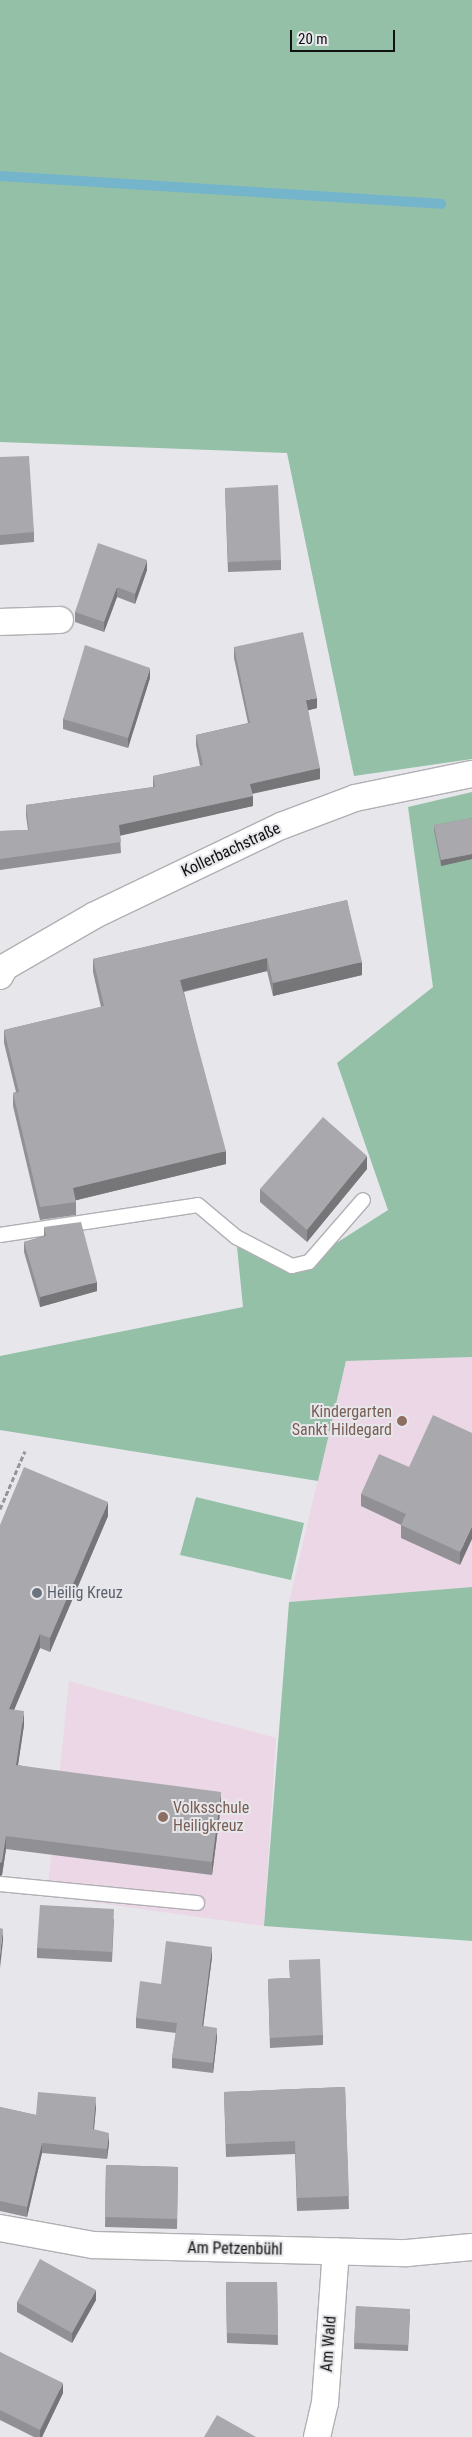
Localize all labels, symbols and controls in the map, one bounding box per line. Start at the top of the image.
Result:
scale bar [292,20,397,52]
text: 20 m [298,30,328,48]
street label: Kollerbachstraße [178,819,284,881]
place label: Kindergarten Sankt Hildegard [292,1402,392,1440]
marker: Kindergarten Sankt Hildegard [396,1415,408,1427]
place label: Heilig Kreuz [47,1583,123,1603]
marker: Heilig Kreuz [31,1587,43,1599]
place label: Volksschule Heiligkreuz [173,1798,249,1836]
marker: Volksschule Heiligkreuz [157,1811,169,1823]
street label: Am Petzenbühl [187,2239,283,2259]
street label: Am Wald [317,2315,341,2373]

